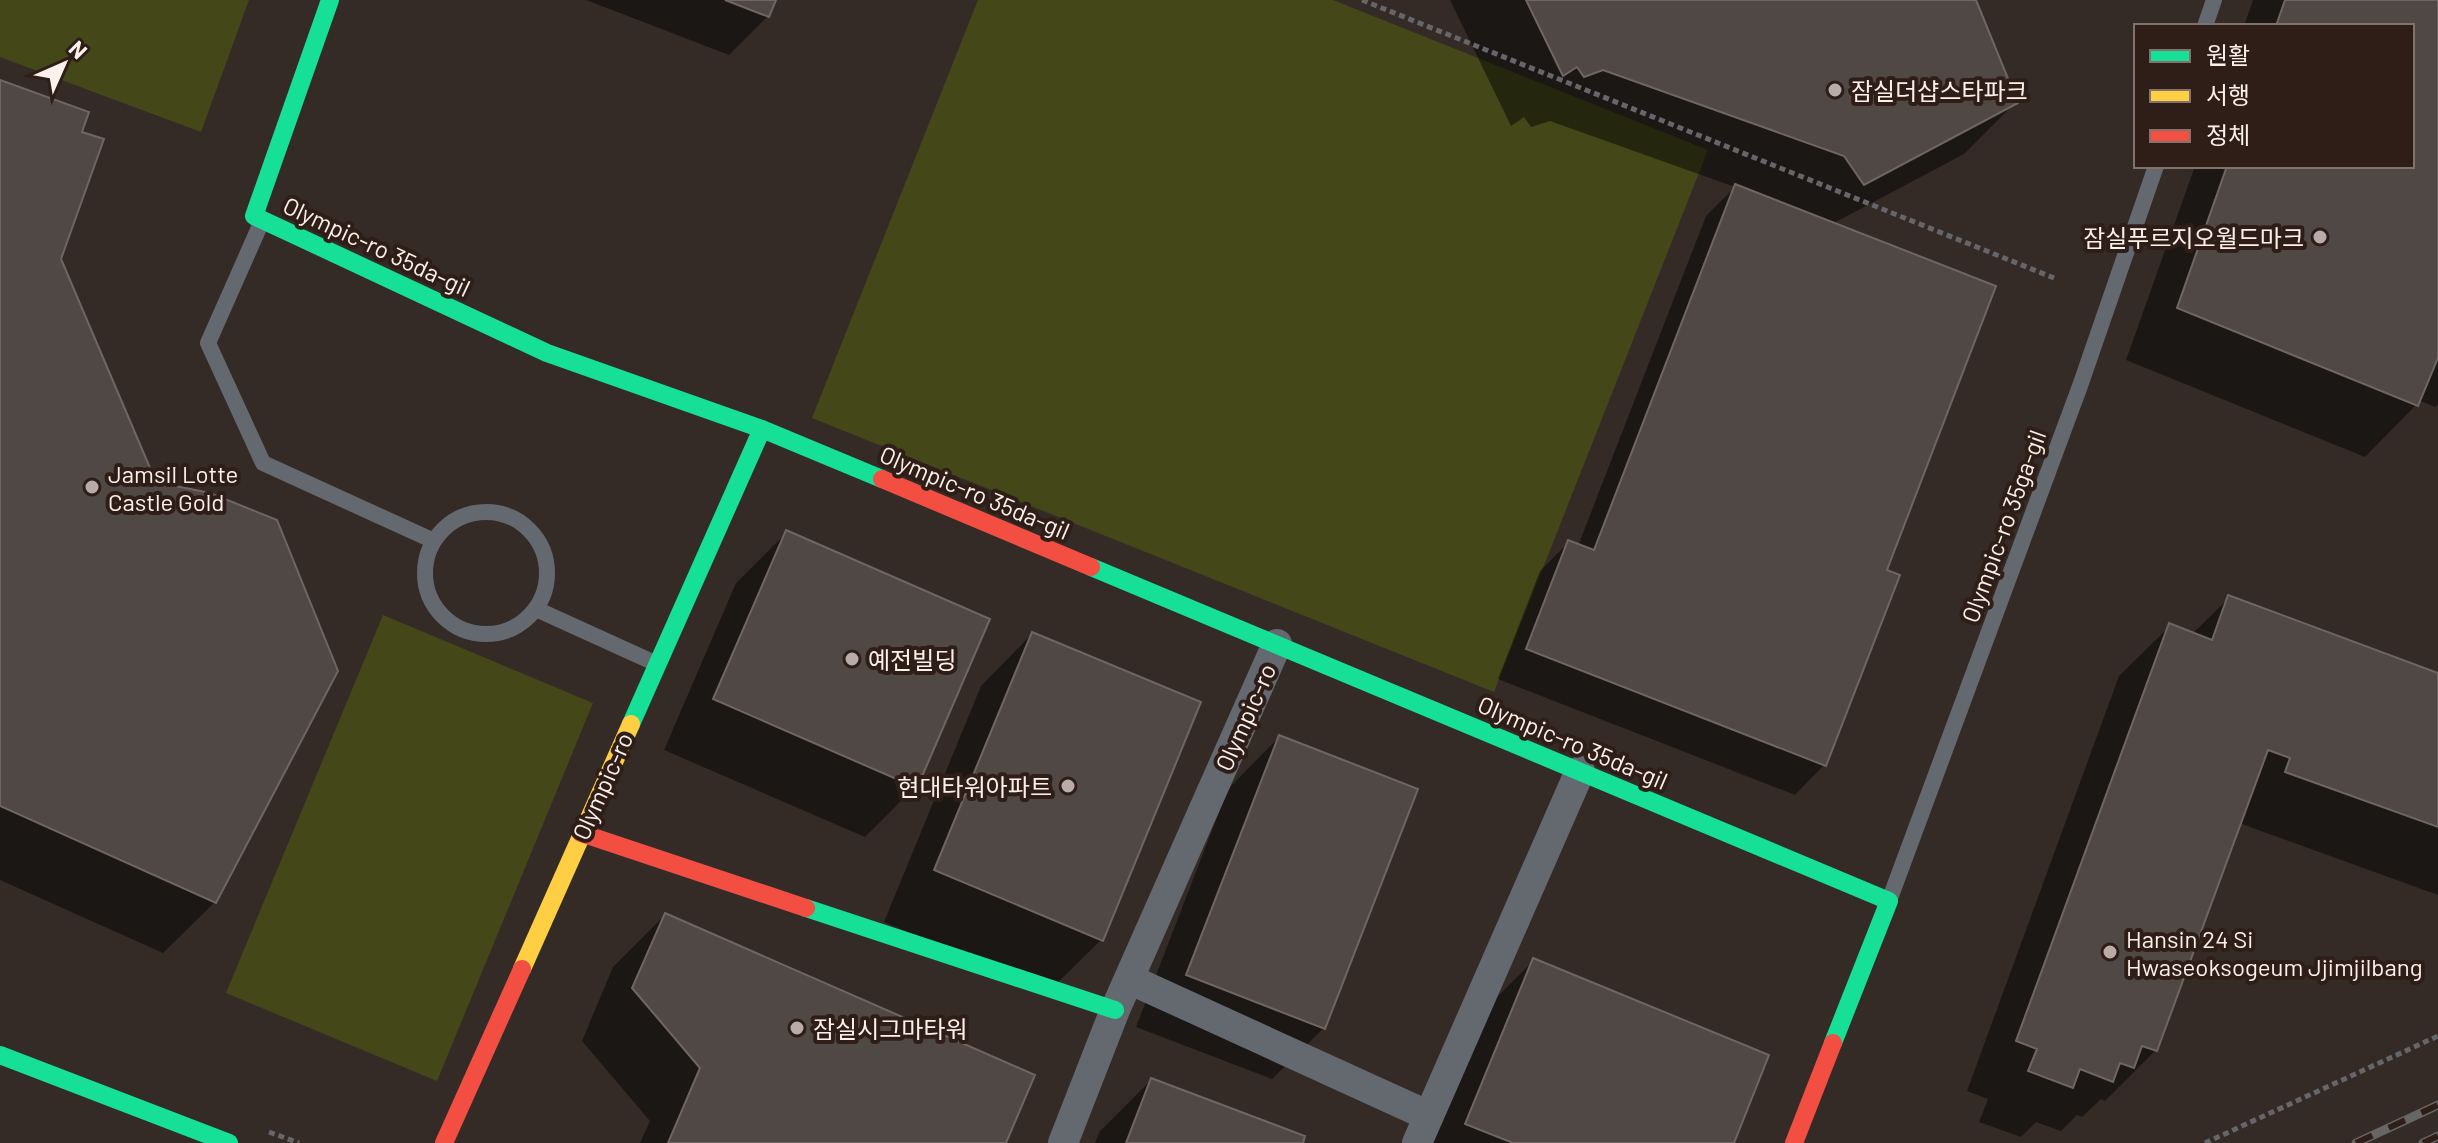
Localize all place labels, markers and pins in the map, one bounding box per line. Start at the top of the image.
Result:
place label: 잠실더샵스타파크 [1851,76,2028,105]
marker: 잠실더샵스타파크 [1826,81,1844,99]
place label: 잠실푸르지오월드마크 [2083,223,2304,252]
marker: 잠실푸르지오월드마크 [2311,228,2329,246]
place label: Jamsil Lotte Castle Gold [108,459,238,516]
marker: Jamsil Lotte Castle Gold [83,478,101,496]
place label: 예전빌딩 [868,645,956,674]
marker: 예전빌딩 [843,650,861,668]
place label: 현대타워아파트 [897,772,1052,801]
marker: 현대타워아파트 [1059,777,1077,795]
place label: Hansin 24 Si Hwaseoksogeum Jjimjilbang [2126,924,2423,981]
marker: Hansin 24 Si Hwaseoksogeum Jjimjilbang [2101,943,2119,961]
place label: 잠실시그마타워 [813,1014,968,1043]
marker: 잠실시그마타워 [788,1019,806,1037]

